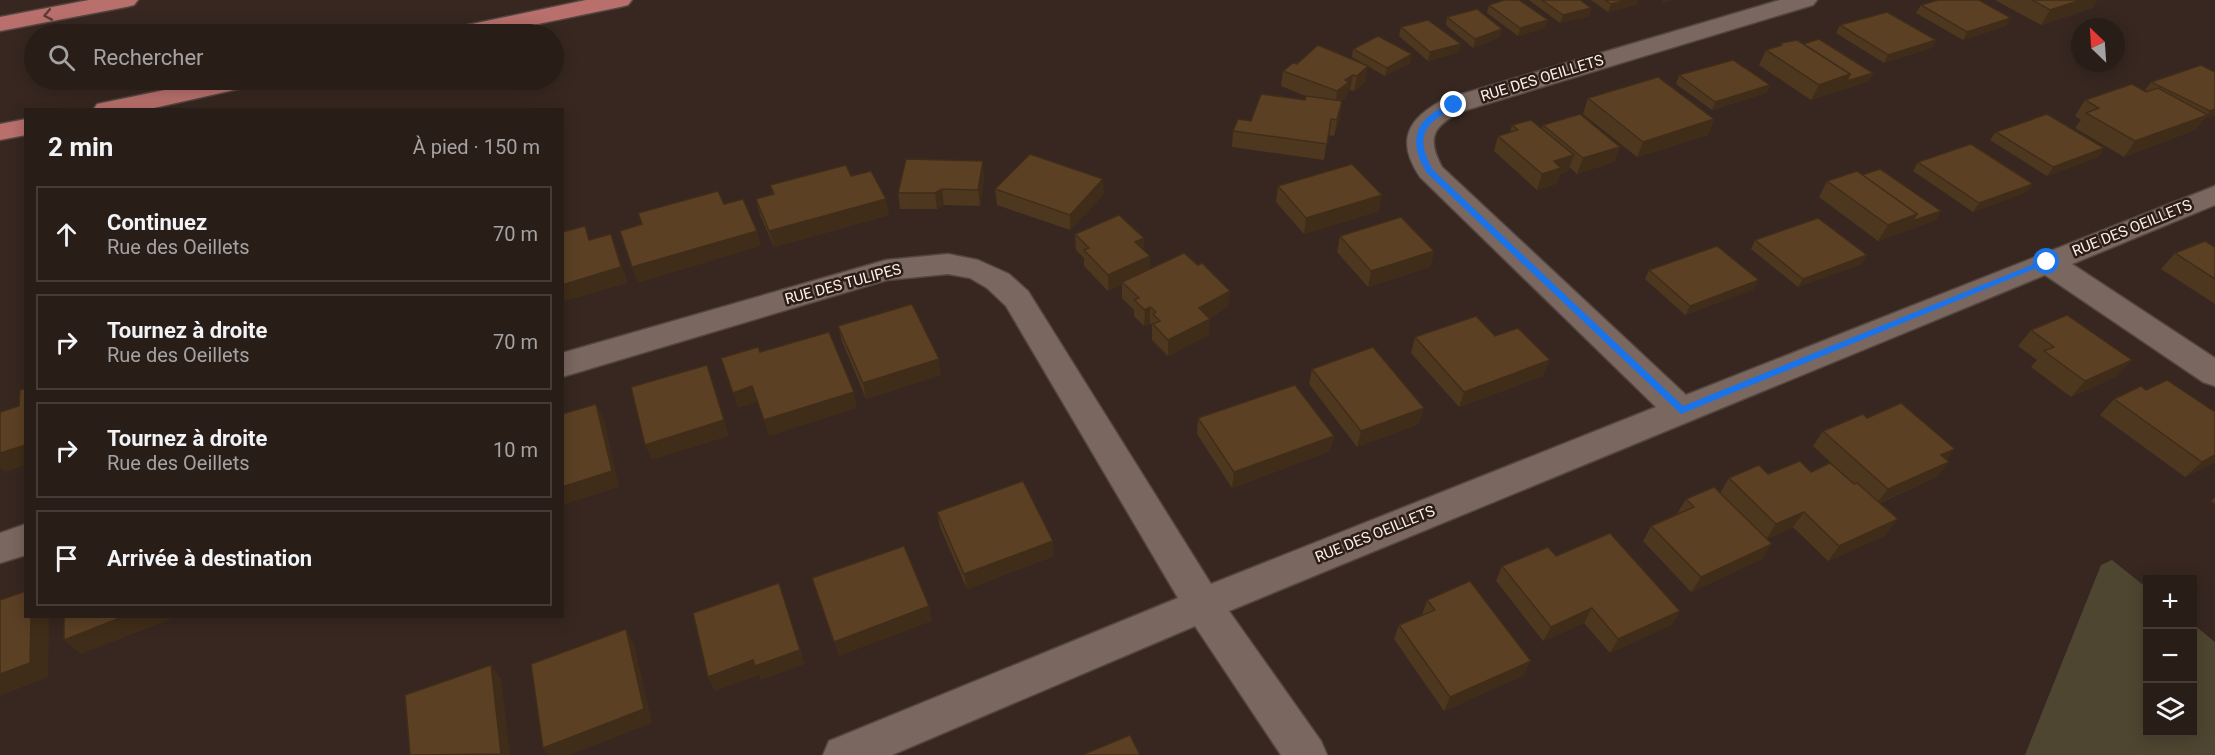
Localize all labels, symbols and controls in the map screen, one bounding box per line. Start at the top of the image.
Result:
one-way arrow [43,8,53,21]
north arrow [2071,18,2125,72]
search box [24,24,564,90]
icon: search [45,41,78,74]
text: Rechercher [93,45,204,70]
street label: RUE DES OEILLETS [1478,51,1606,105]
route end [1440,91,1466,117]
text: 2 min [48,132,113,162]
text: À pied · 150 m [413,135,540,159]
street label: RUE DES OEILLETS [2069,196,2195,260]
text: Continuez [107,210,207,235]
icon: ahead [50,218,83,251]
text: 70 m [493,222,538,246]
text: Rue des Oeillets [107,235,250,259]
route start [2033,248,2059,274]
street label: RUE DES TULIPES [783,260,903,308]
text: Tournez à droite [107,318,267,343]
icon: right [50,326,83,359]
text: 70 m [493,330,538,354]
text: Rue des Oeillets [107,343,250,367]
text: Tournez à droite [107,426,267,451]
icon: right [50,434,83,467]
text: 10 m [493,438,538,462]
text: Rue des Oeillets [107,451,250,475]
street label: RUE DES OEILLETS [1312,502,1438,566]
icon: arrive [50,542,83,575]
text: Arrivée à destination [107,546,312,571]
map controls [2143,575,2197,737]
button: + [2143,575,2197,629]
button: − [2143,629,2197,683]
button: layers [2143,683,2197,737]

